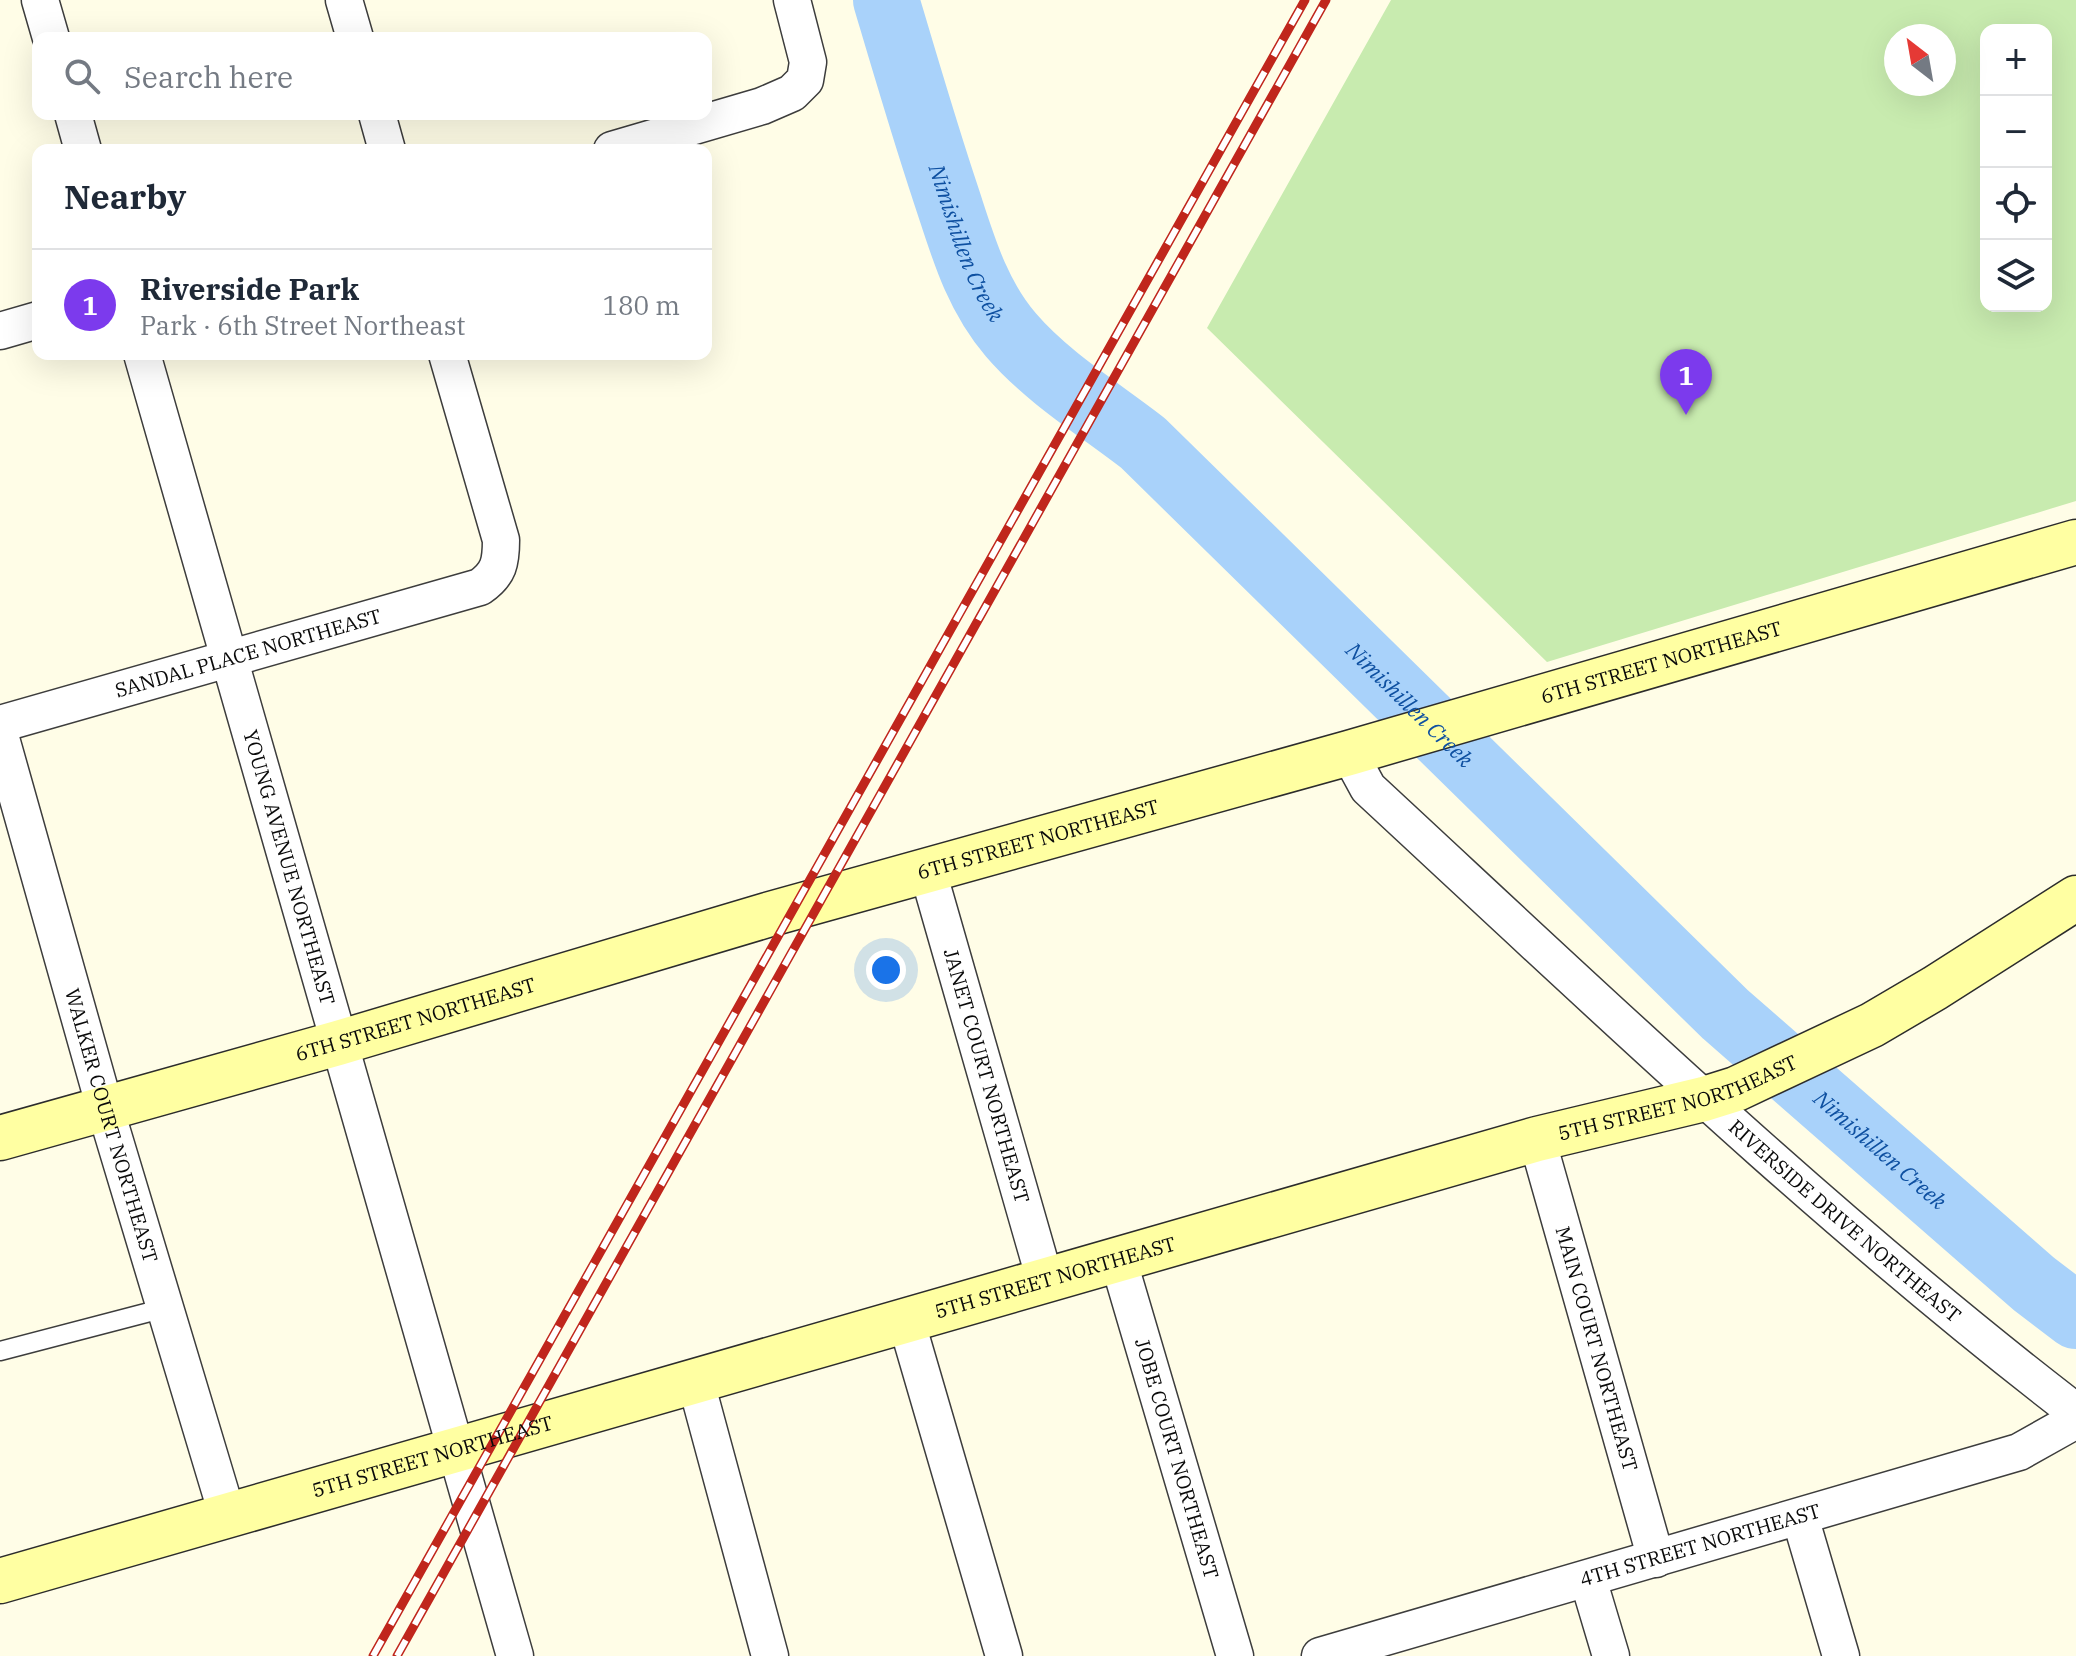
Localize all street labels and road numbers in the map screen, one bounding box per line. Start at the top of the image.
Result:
street label: SANDAL PLACE NORTHEAST [112,602,384,704]
street label: 6TH STREET NORTHEAST [1537,614,1785,710]
street label: YOUNG AVENUE NORTHEAST [237,726,342,1008]
street label: 6TH STREET NORTHEAST [914,793,1162,886]
street label: JANET COURT NORTHEAST [938,945,1036,1206]
street label: 6TH STREET NORTHEAST [292,971,539,1067]
street label: WALKER COURT NORTHEAST [59,985,165,1266]
street label: 5TH STREET NORTHEAST [1555,1048,1801,1147]
street label: RIVERSIDE DRIVE NORTHEAST [1723,1113,1967,1328]
street label: MAIN COURT NORTHEAST [1549,1223,1644,1474]
street label: 5TH STREET NORTHEAST [931,1230,1179,1325]
street label: JOBE COURT NORTHEAST [1129,1335,1225,1582]
street label: 5TH STREET NORTHEAST [309,1409,556,1504]
street label: 4TH STREET NORTHEAST [1576,1497,1824,1592]

